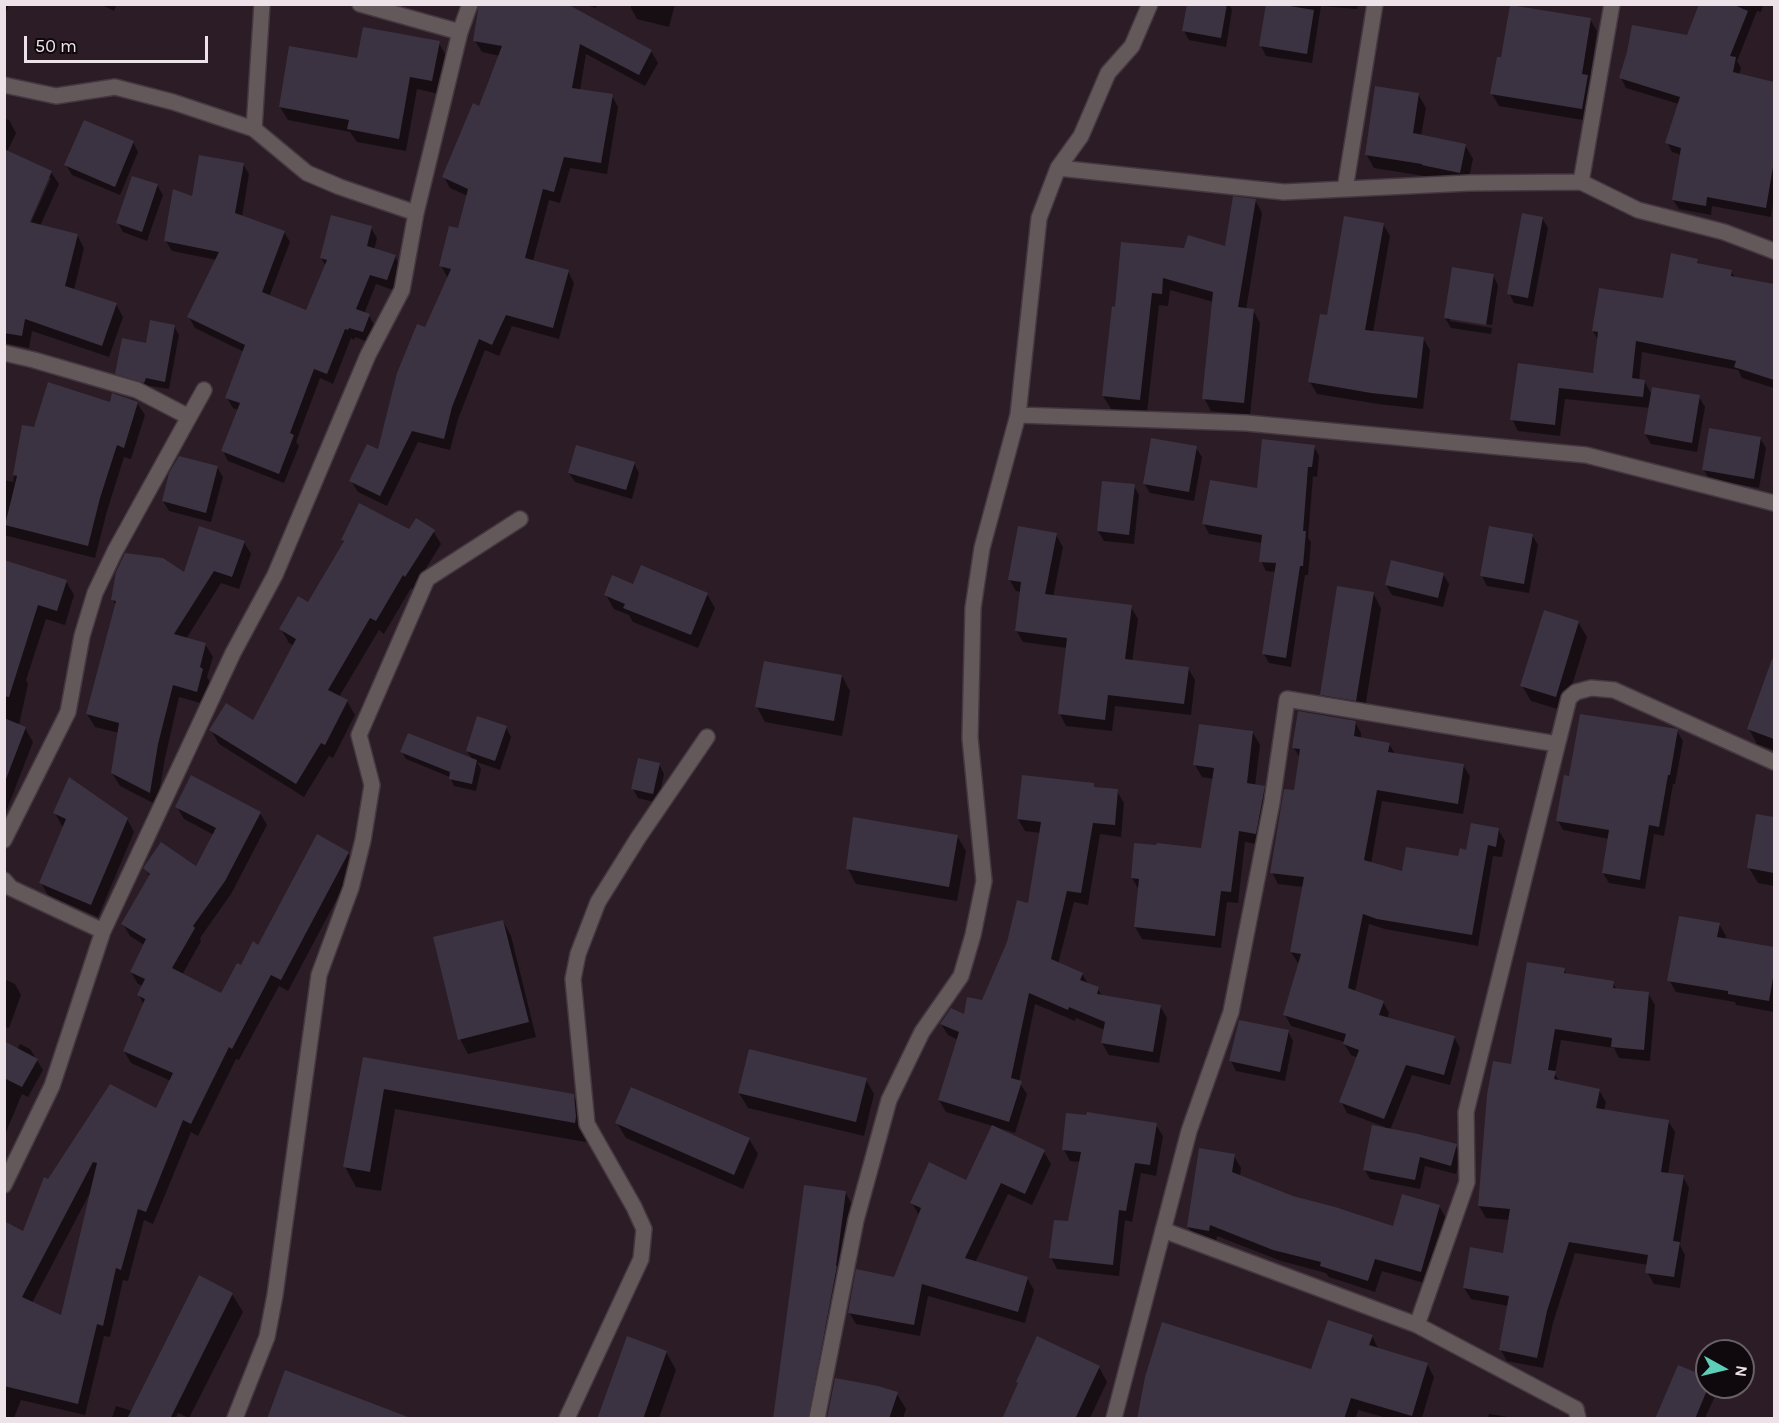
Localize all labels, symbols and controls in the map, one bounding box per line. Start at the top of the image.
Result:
scale bar [27,24,212,62]
text: 50 m [35,35,77,57]
north arrow [1695,1339,1755,1399]
text: N [1731,1364,1752,1378]

